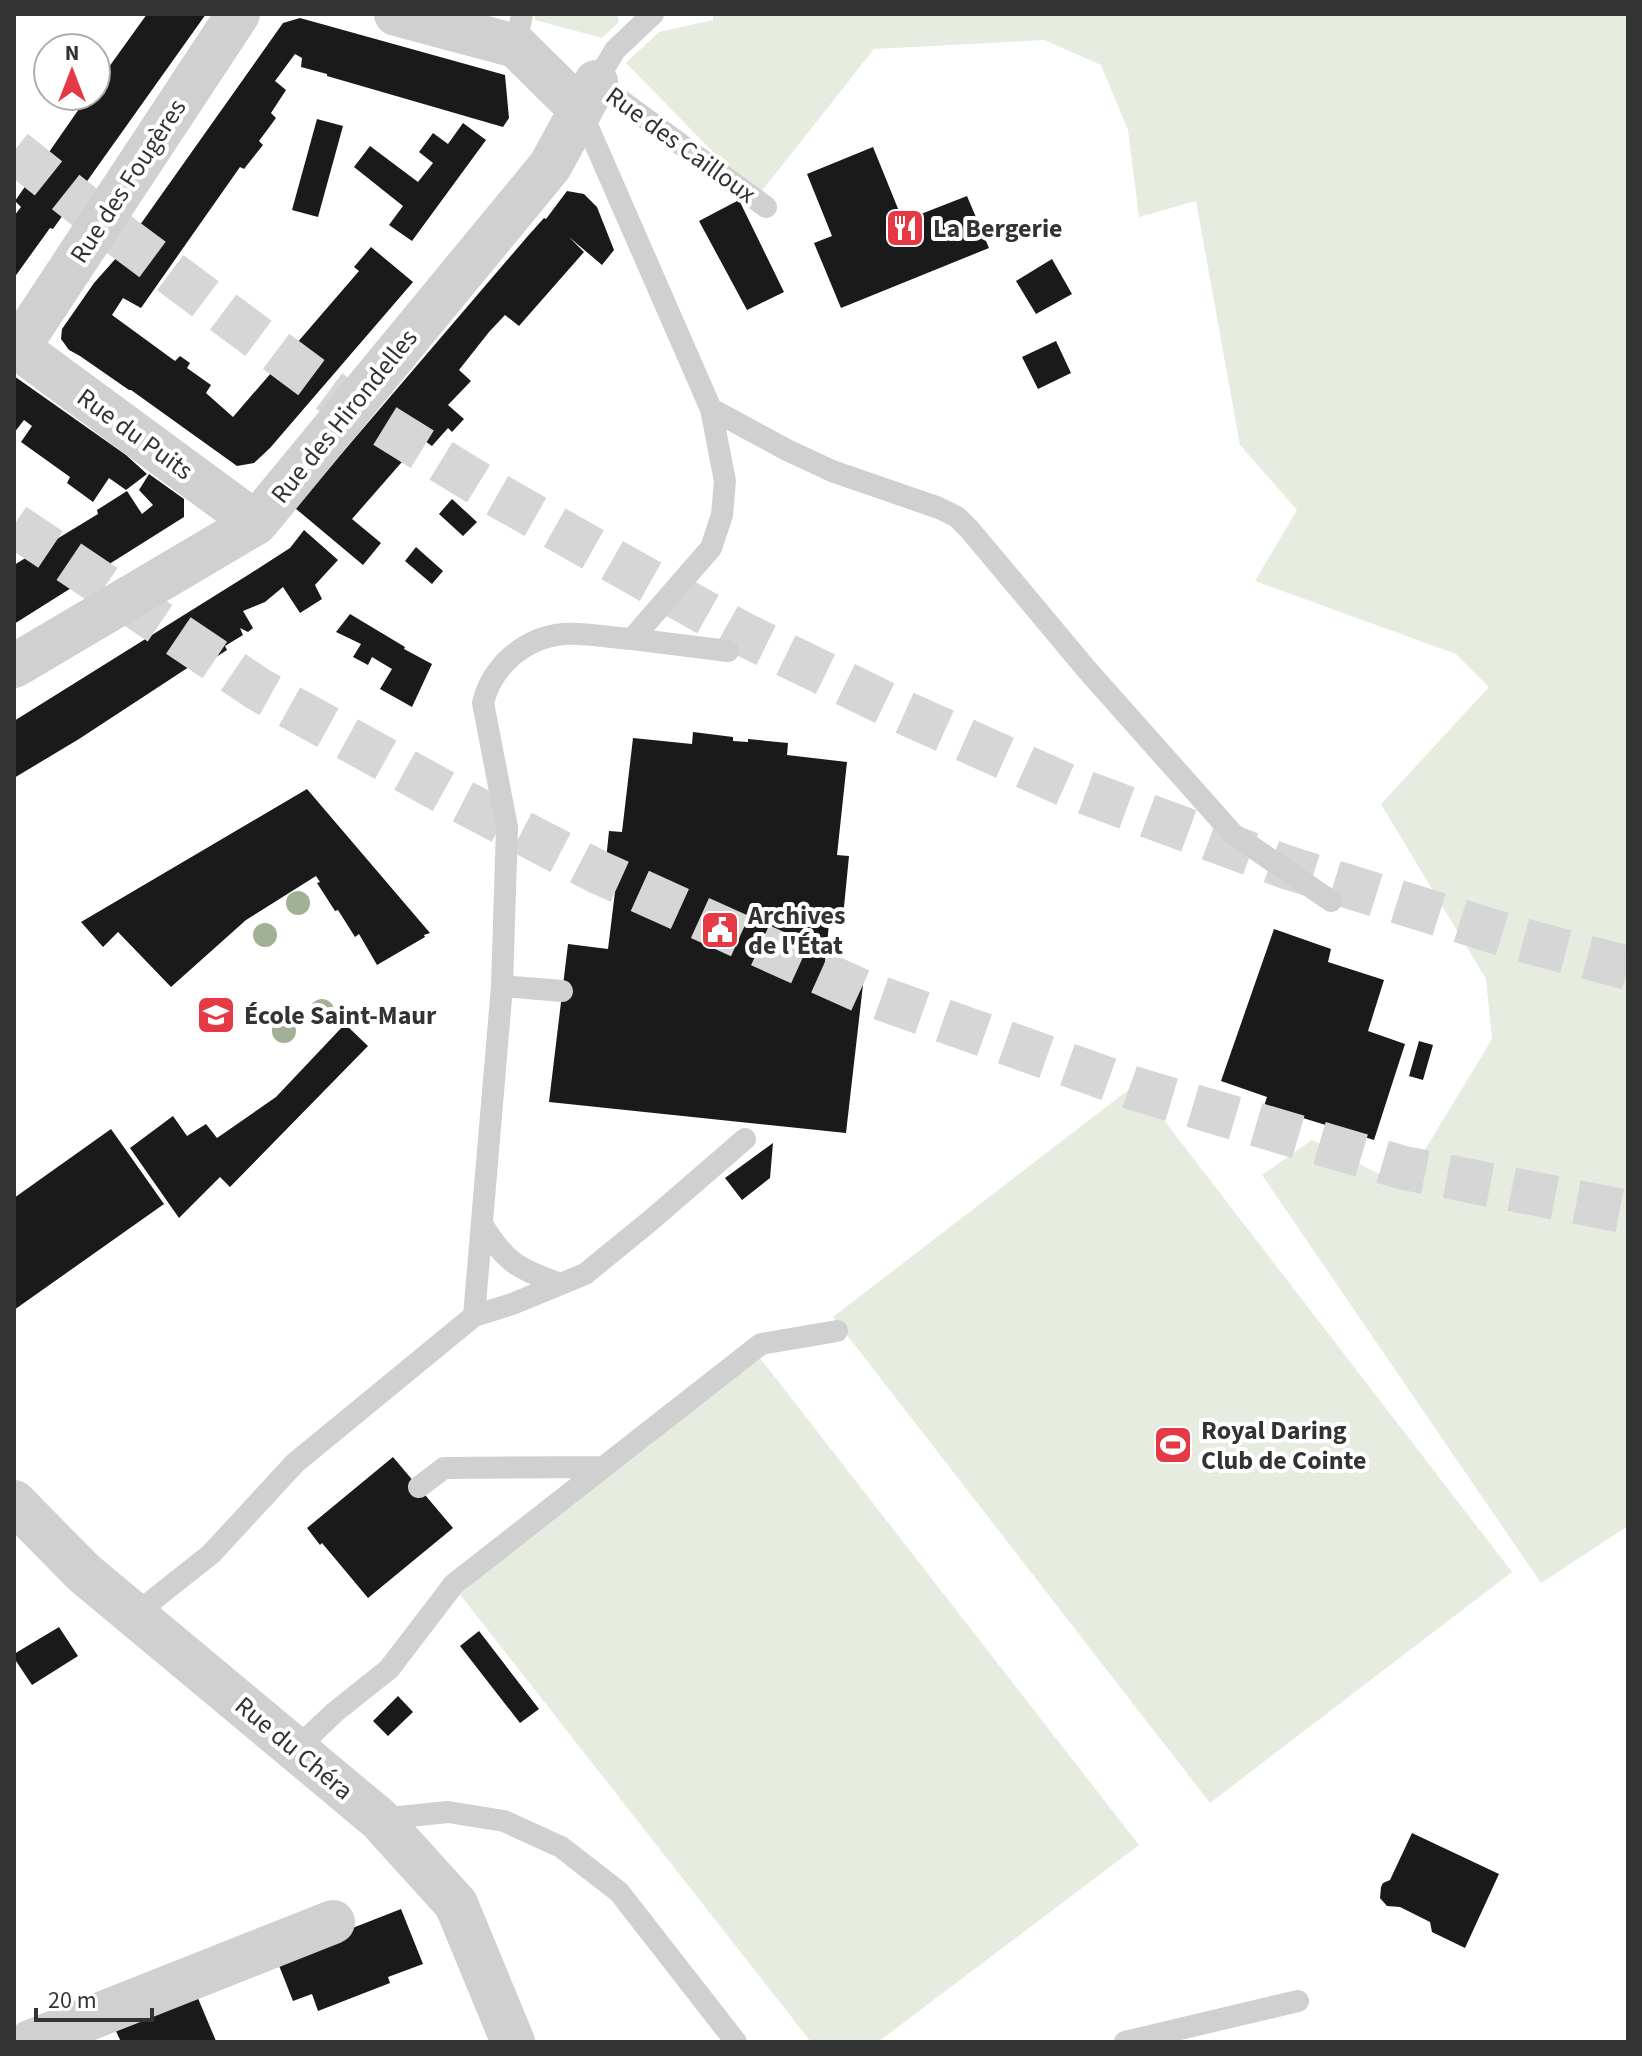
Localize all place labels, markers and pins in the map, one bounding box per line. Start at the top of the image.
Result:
restaurant icon: La Bergerie [884,207,926,249]
place label: La Bergerie [933,210,1063,247]
place label: Archives de l'État [747,897,846,964]
public building icon: Archives de l'État [699,909,741,951]
school or university icon: École Saint-Maur [195,994,237,1036]
place label: École Saint-Maur [244,997,437,1034]
place label: Royal Daring Club de Cointe [1201,1412,1367,1479]
sports icon: Royal Daring Club de Cointe [1152,1424,1194,1466]

